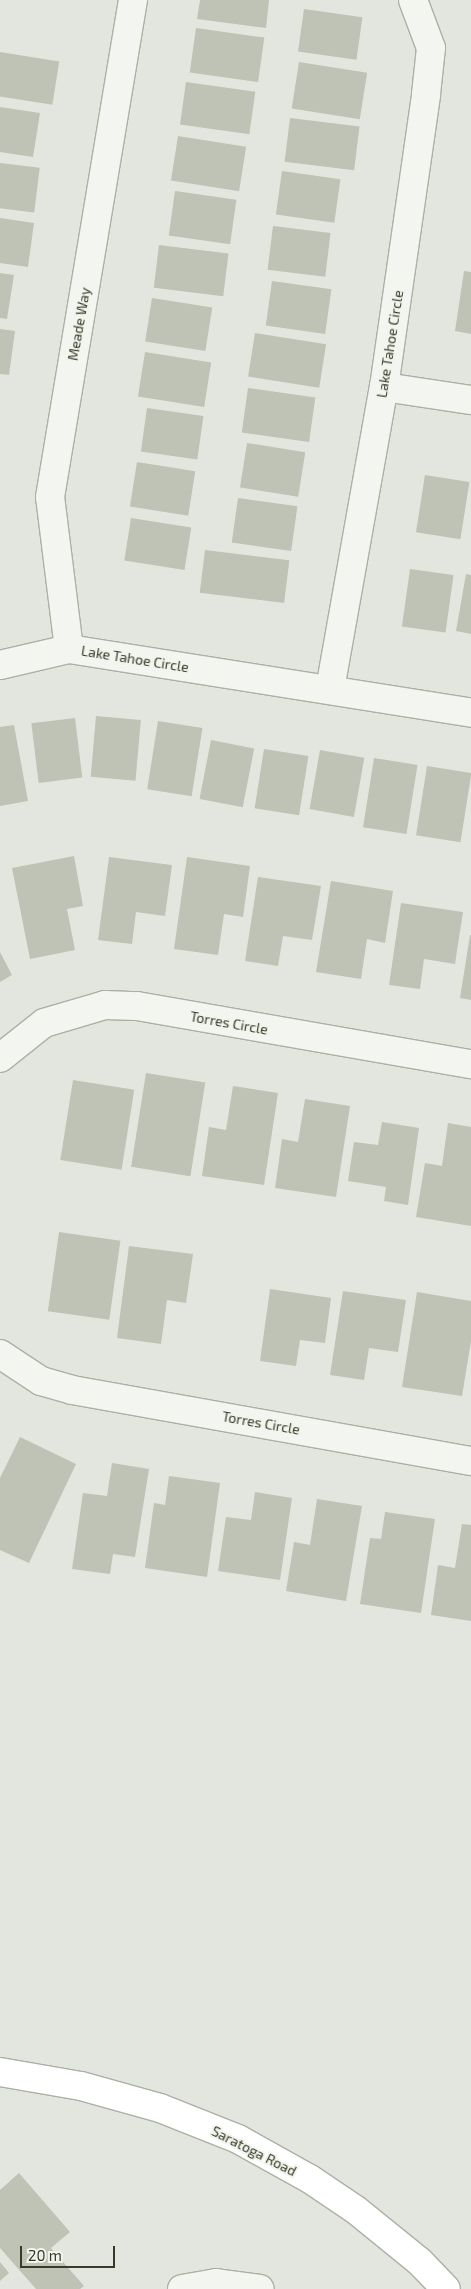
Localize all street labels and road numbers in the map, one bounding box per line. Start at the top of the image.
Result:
street label: Meade Way [64,286,94,362]
street label: Lake Tahoe Circle [373,289,407,399]
street label: Lake Tahoe Circle [80,642,190,676]
street label: Torres Circle [189,1008,269,1038]
street label: Torres Circle [221,1408,301,1438]
street label: Saratoga Road [209,2122,299,2180]

